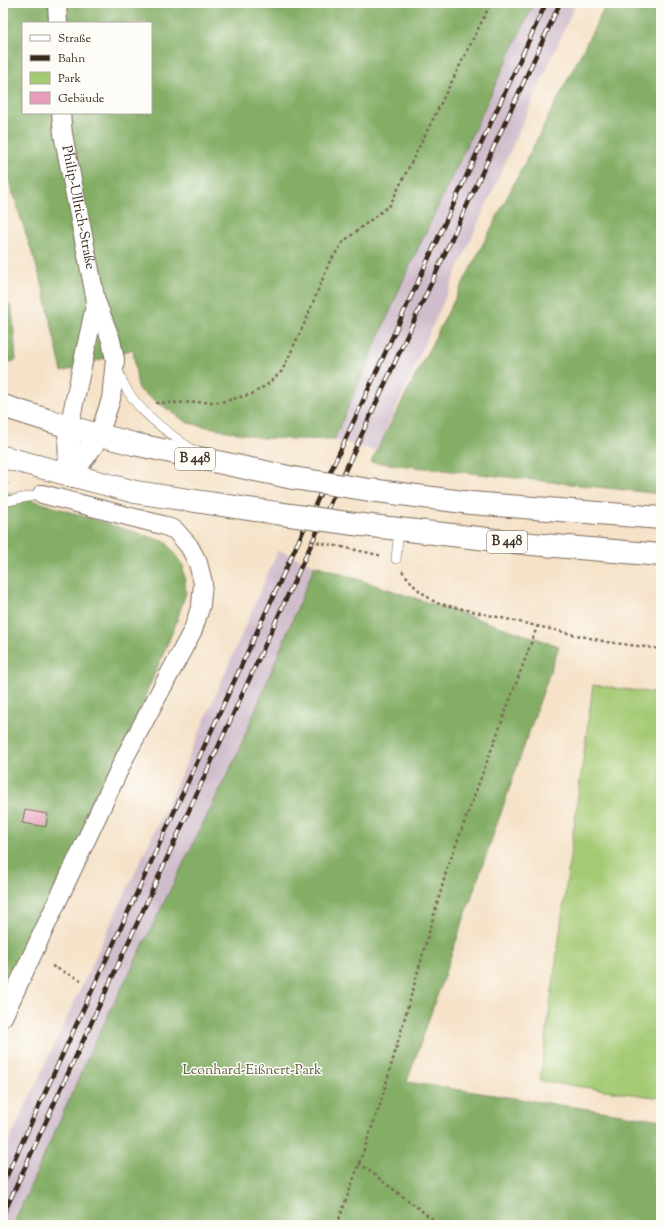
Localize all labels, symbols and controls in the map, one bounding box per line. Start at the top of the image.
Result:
legend [22,22,152,114]
text: Straße [58,30,92,48]
text: Bahn [58,50,85,68]
text: Park [58,70,81,88]
text: Gebäude [58,90,105,108]
street label: Philip-Ullrich-Straße [55,144,100,271]
road number: B 448 [175,448,215,470]
road number: B 448 [487,531,527,553]
park label: Leonhard-Eißnert-Park [182,1061,322,1081]

